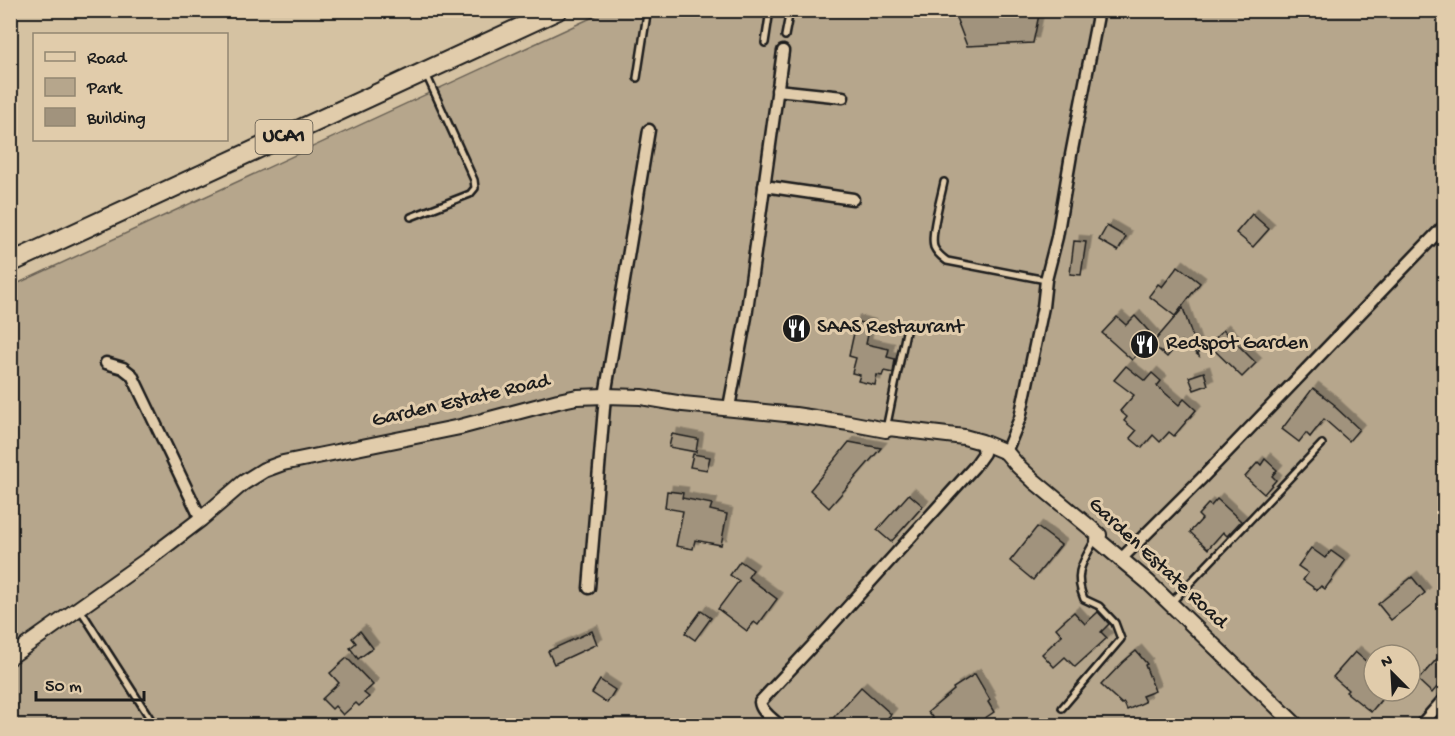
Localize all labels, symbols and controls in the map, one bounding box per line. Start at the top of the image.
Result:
legend [33,33,228,141]
text: Road [87,49,128,70]
text: Park [86,79,123,100]
text: Building [86,109,146,130]
road number: UCA1 [256,120,312,154]
restaurant icon: SAAS Restaurant [780,312,812,344]
place label: SAAS Restaurant [817,316,966,341]
restaurant icon: Redspot Garden [1129,328,1161,360]
place label: Redspot Garden [1166,332,1308,357]
street label: Garden Estate Road [370,369,554,435]
street label: Garden Estate Road [1082,493,1233,636]
north arrow [1362,643,1422,703]
text: N [1379,651,1396,673]
scale bar [36,664,144,702]
text: 50 m [45,677,82,698]

